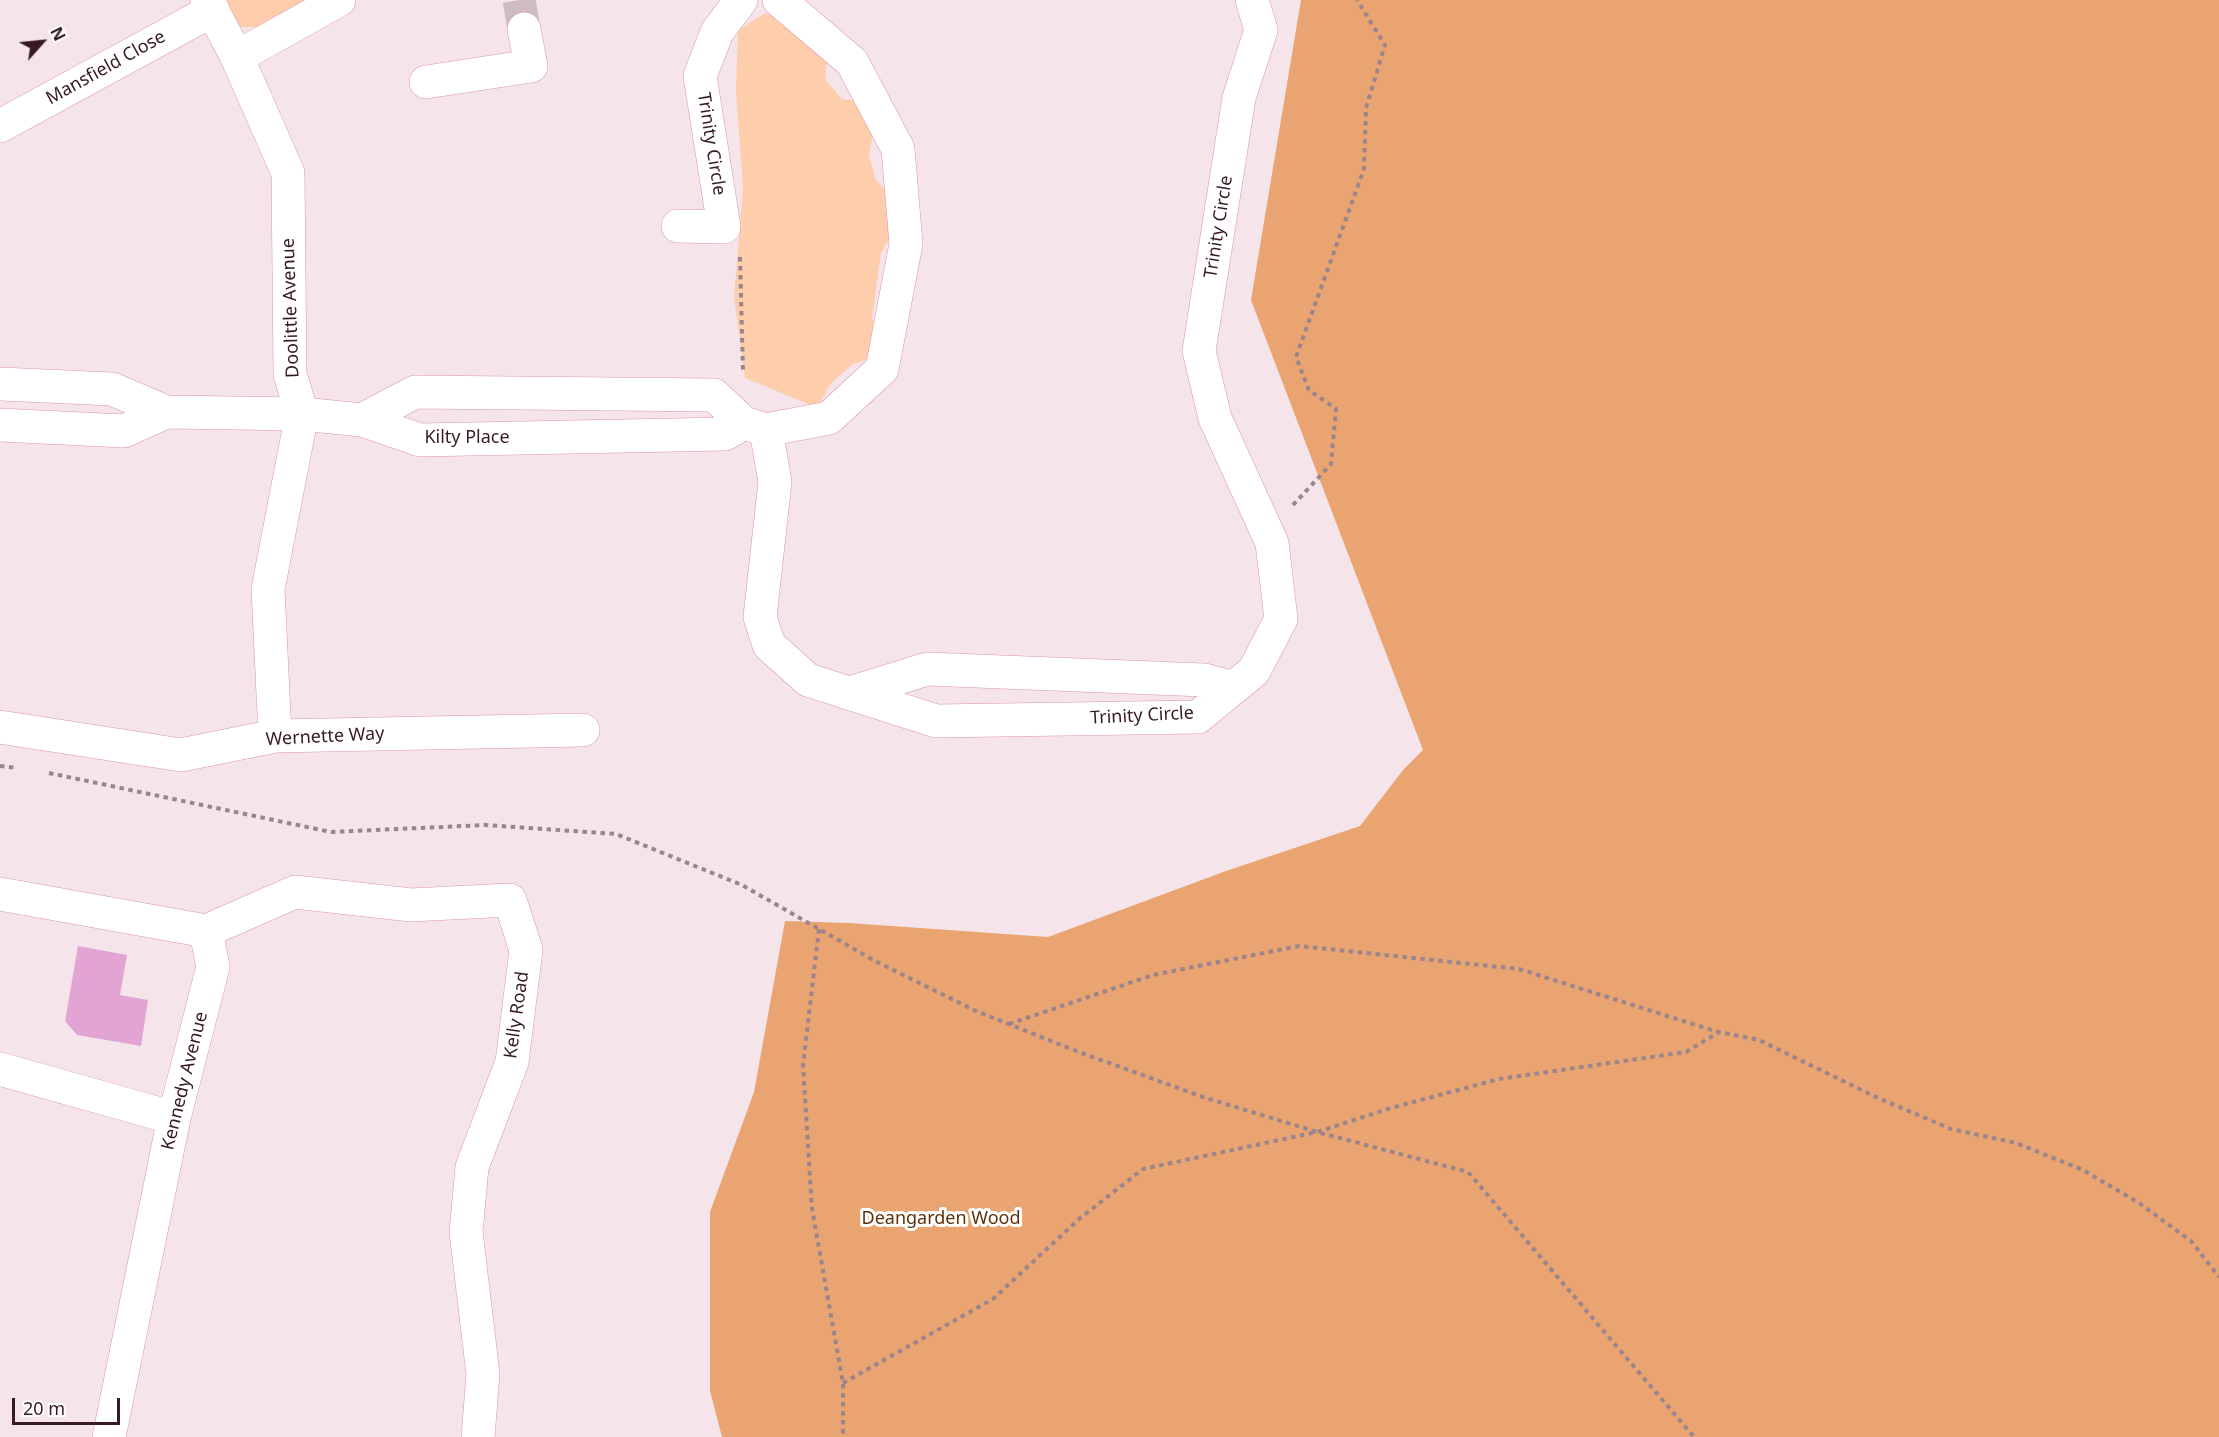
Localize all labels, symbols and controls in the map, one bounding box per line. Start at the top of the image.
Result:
north arrow [12,12,72,72]
text: N [45,23,71,45]
street label: Mansfield Close [42,26,170,110]
street label: Trinity Circle [692,91,730,197]
street label: Trinity Circle [1200,174,1238,280]
street label: Doolittle Avenue [278,238,304,378]
street label: Kilty Place [424,427,510,449]
street label: Trinity Circle [1090,702,1194,730]
street label: Wernette Way [265,723,385,751]
street label: Kelly Road [500,970,534,1060]
street label: Kennedy Avenue [157,1010,213,1152]
park label: Deangarden Wood [861,1208,1021,1230]
scale bar [15,1386,123,1424]
text: 20 m [23,1396,65,1420]

